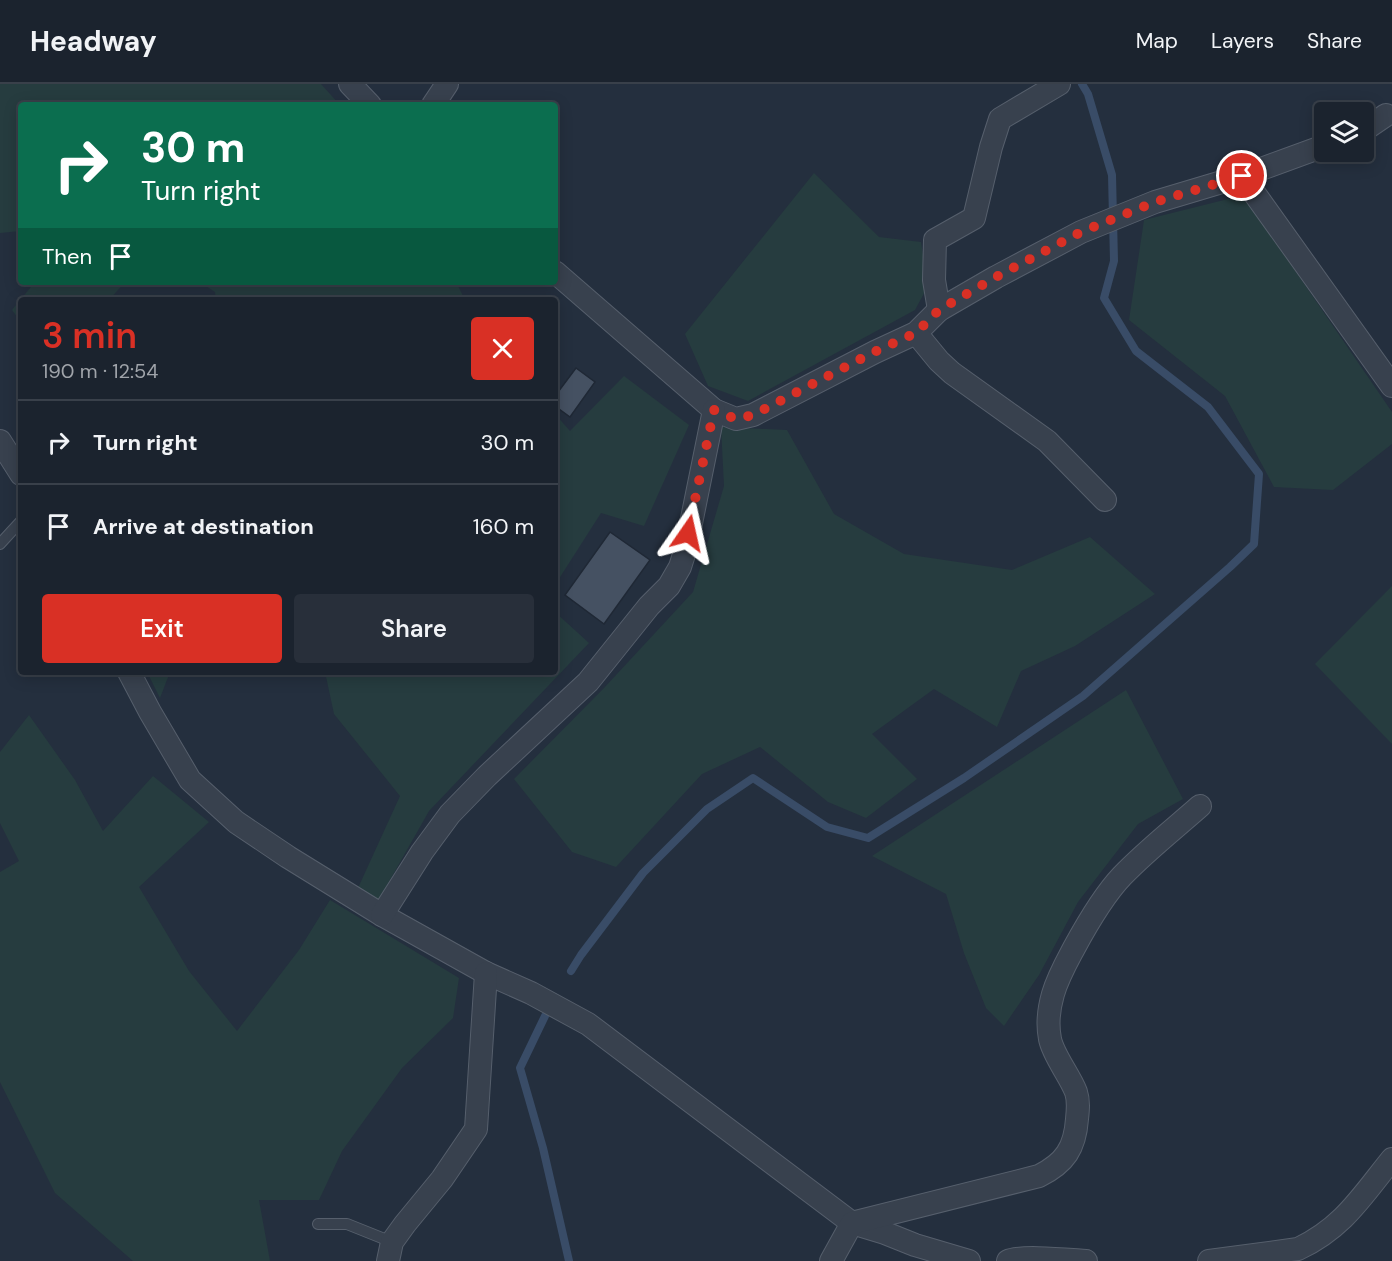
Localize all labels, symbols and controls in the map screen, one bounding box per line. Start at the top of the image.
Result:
text: Headway [30,23,157,60]
text: Map [1136,27,1178,55]
text: Layers [1211,27,1274,55]
text: Share [1307,27,1362,55]
map controls [1314,102,1374,162]
button: layers [1314,102,1374,162]
text: 30 m [141,120,245,175]
icon: right [42,126,120,204]
pin [1216,150,1267,201]
icon: arrive [1225,159,1258,192]
text: Turn right [141,173,261,208]
icon: arrive [104,240,137,273]
text: Then [42,242,92,271]
text: 3 min [42,312,137,359]
button: close [471,317,534,380]
text: 190 m · 12:54 [42,358,158,384]
icon: right [42,426,75,459]
text: Turn right [93,428,198,457]
text: 30 m [480,428,534,457]
position arrow [656,501,720,565]
icon: arrive [42,510,75,543]
text: Arrive at destination [93,512,314,541]
text: 160 m [473,512,534,541]
button: Exit [42,594,282,663]
button: Share [294,594,534,663]

